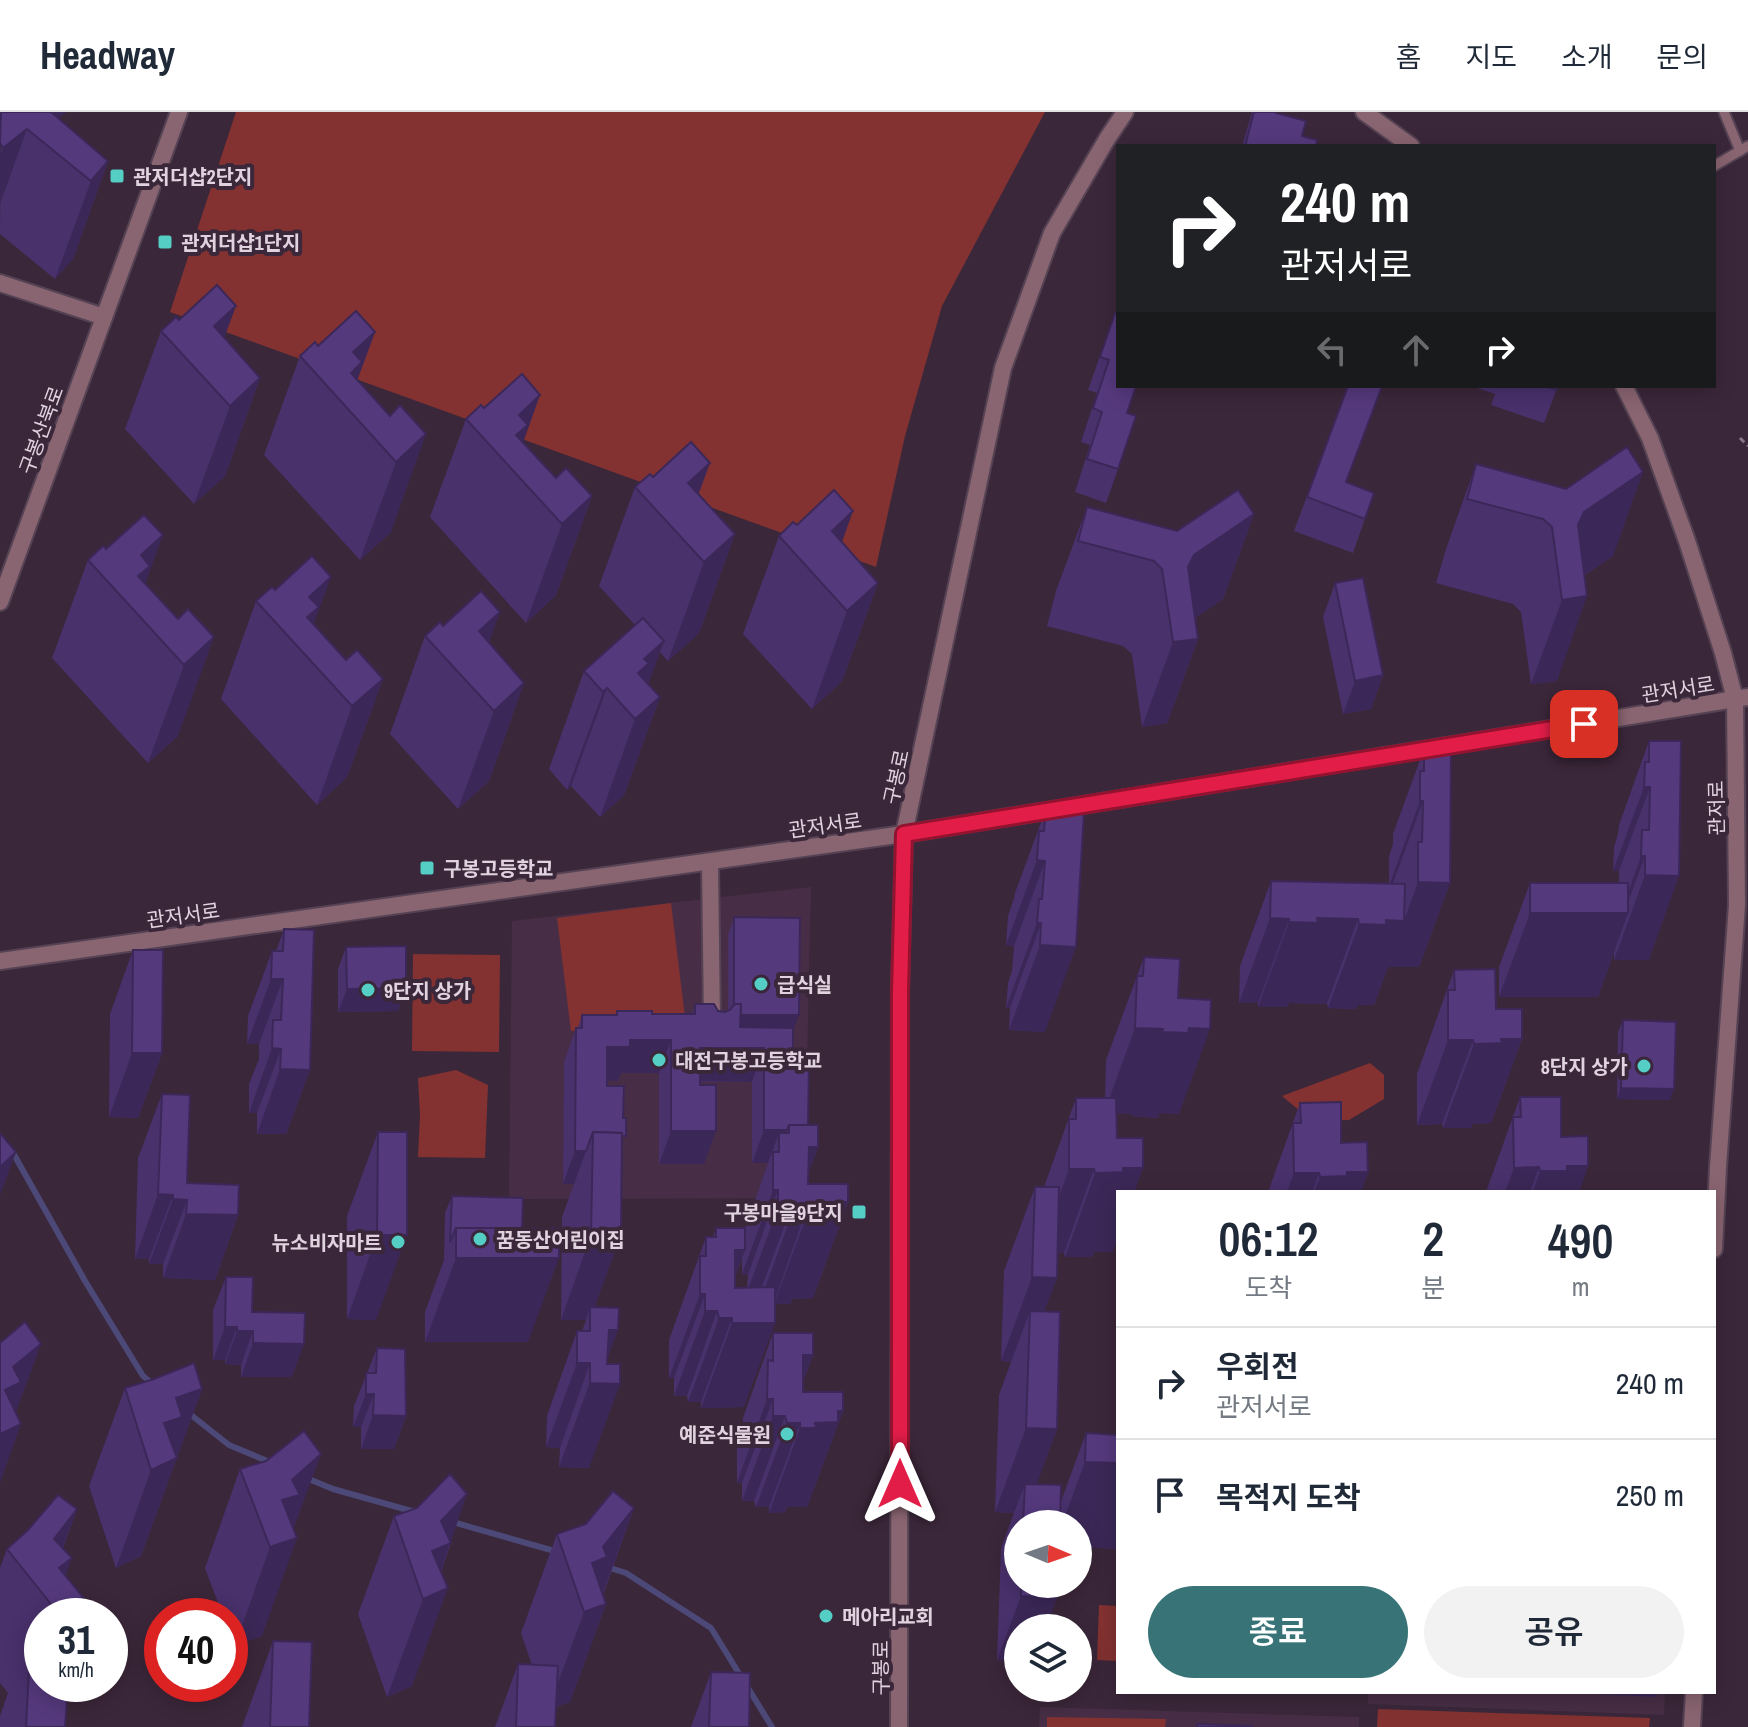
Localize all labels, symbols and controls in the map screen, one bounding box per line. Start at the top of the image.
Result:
text: Headway [40,30,175,81]
text: 홈 [1396,38,1421,76]
text: 지도 [1465,38,1517,76]
text: 소개 [1561,38,1612,76]
text: 문의 [1656,38,1708,76]
place label: 관저더샵2단지 [133,163,253,190]
text: 240 m [1280,164,1410,239]
marker: 관저더샵2단지 [108,167,126,185]
icon: right [1148,176,1252,280]
place label: 관저더샵1단지 [181,229,301,256]
marker: 관저더샵1단지 [156,233,174,251]
text: 관저서로 [1280,241,1412,289]
icon: left [1310,328,1354,372]
icon: ahead [1394,328,1438,372]
icon: right [1478,328,1522,372]
street label: 구봉산북로 [13,382,69,478]
street label: 관저서로 [1640,670,1716,708]
pin [1550,690,1618,758]
icon: arrive [1562,702,1606,746]
street label: 구봉로 [877,747,915,807]
street label: 관저로 [1702,780,1730,836]
street label: 관저서로 [787,807,863,843]
place label: 구봉고등학교 [443,855,553,882]
marker: 구봉고등학교 [418,859,436,877]
street label: 관저서로 [145,897,221,933]
place label: 급식실 [777,971,832,998]
marker: 급식실 [752,975,770,993]
place label: 9단지 상가 [384,977,471,1004]
marker: 9단지 상가 [359,981,377,999]
place label: 대전구봉고등학교 [675,1047,822,1074]
marker: 대전구봉고등학교 [650,1051,668,1069]
place label: 8단지 상가 [1541,1053,1628,1080]
marker: 8단지 상가 [1635,1057,1653,1075]
place label: 구봉마을9단지 [723,1199,843,1226]
marker: 구봉마을9단지 [850,1203,868,1221]
text: 06:12 [1219,1206,1319,1271]
text: 2 [1422,1206,1444,1271]
text: 490 [1548,1208,1613,1273]
place label: 꿈동산어린이집 [496,1226,625,1253]
place label: 뉴소비자마트 [272,1229,382,1256]
marker: 꿈동산어린이집 [471,1230,489,1248]
marker: 뉴소비자마트 [389,1233,407,1251]
text: m [1572,1269,1589,1304]
text: 도착 [1245,1270,1293,1305]
text: 분 [1421,1270,1445,1305]
text: 우회전 [1216,1346,1299,1386]
icon: right [1148,1361,1192,1405]
text: 240 m [1616,1363,1684,1403]
text: 관저서로 [1216,1389,1312,1424]
place label: 예준식물원 [679,1421,771,1448]
marker: 예준식물원 [778,1425,796,1443]
position arrow [858,1442,942,1526]
icon: arrive [1148,1473,1192,1517]
text: 250 m [1616,1475,1684,1515]
text: 목적지 도착 [1216,1477,1361,1517]
north arrow [1004,1510,1092,1598]
map controls [1004,1510,1092,1702]
button: 종료 [1148,1586,1408,1678]
button: 공유 [1424,1586,1684,1678]
speed limit sign: 40 [144,1598,248,1702]
place label: 메아리교회 [842,1603,934,1630]
marker: 메아리교회 [817,1607,835,1625]
text: 31 [58,1613,94,1666]
button: layers [1004,1614,1092,1702]
street label: 구봉로 [867,1640,894,1696]
text: km/h [58,1656,94,1683]

